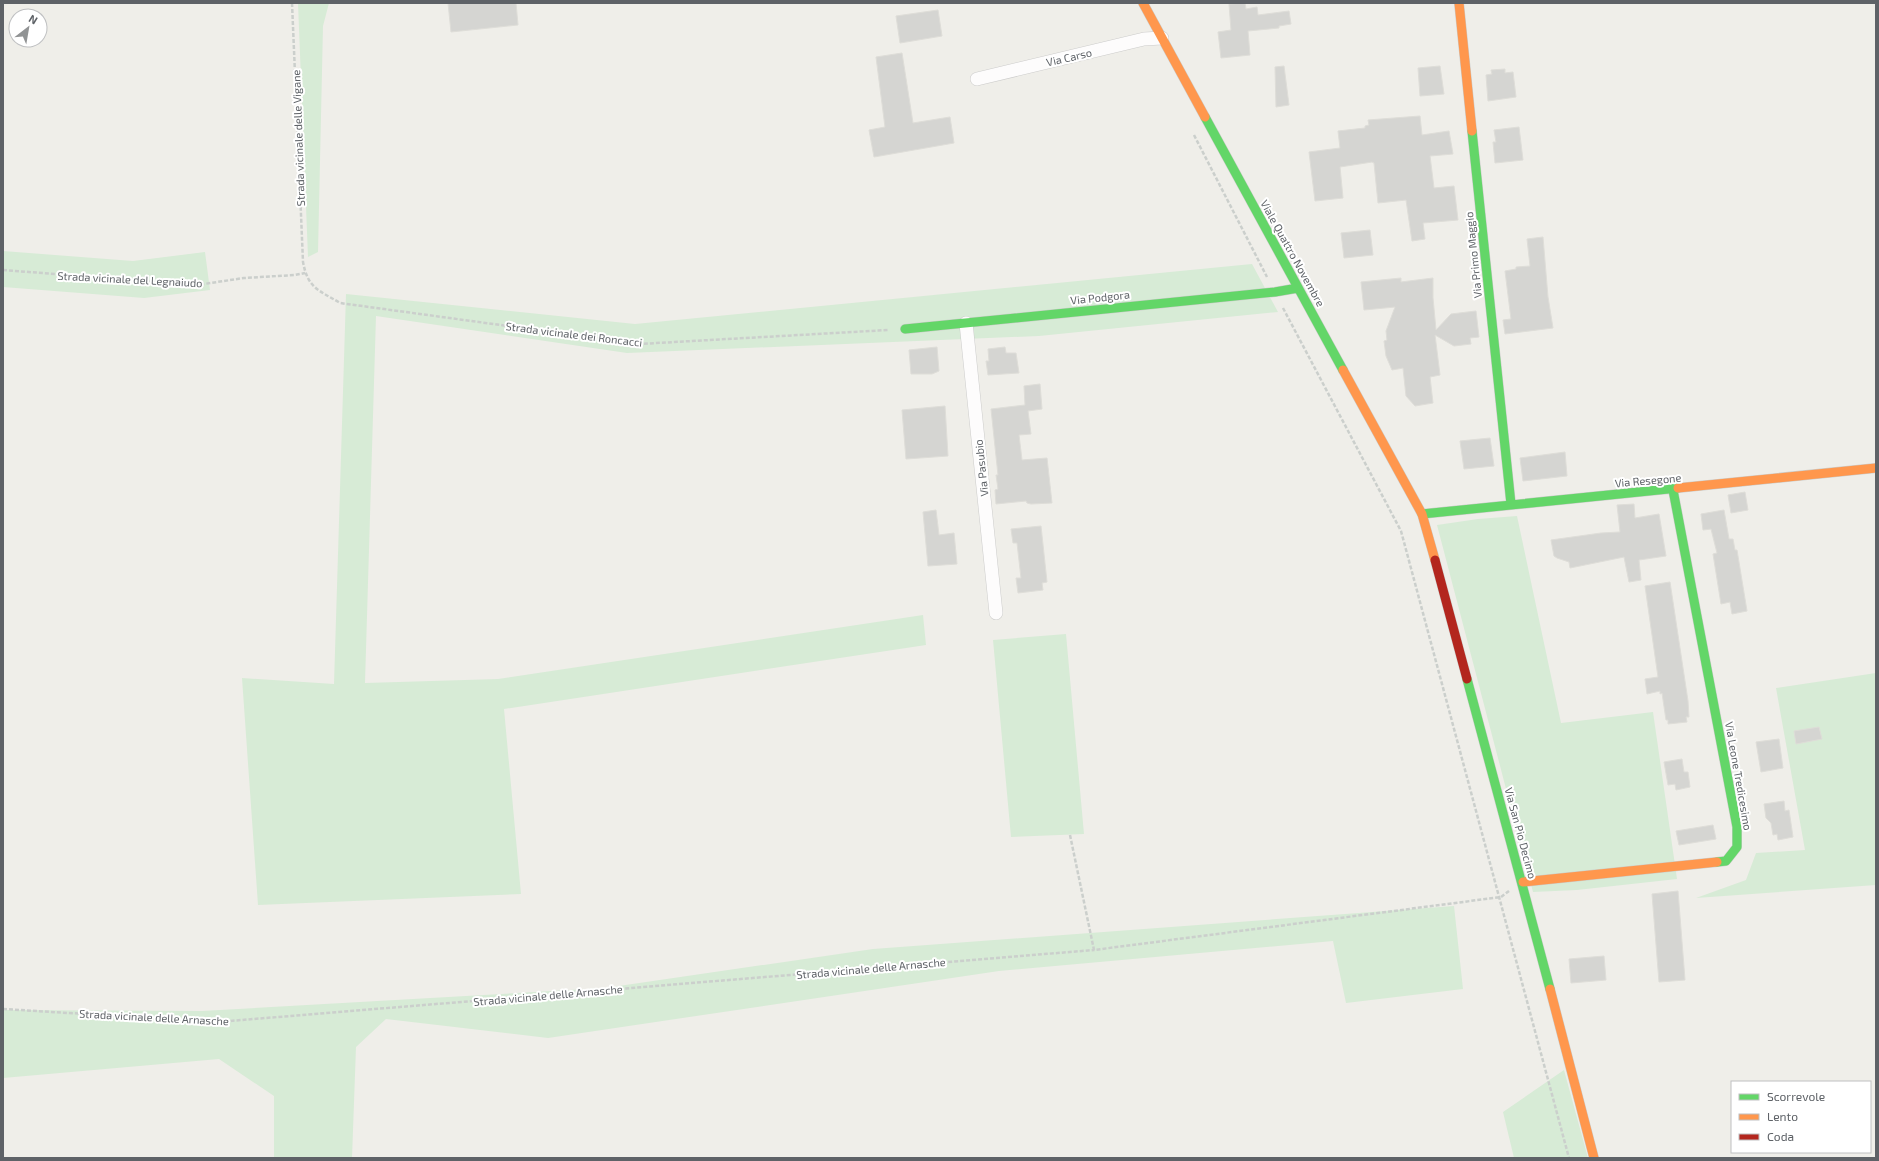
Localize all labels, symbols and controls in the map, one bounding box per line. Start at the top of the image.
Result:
north arrow [8,8,48,48]
text: N [27,11,40,27]
street label: Via Carso [1045,45,1093,69]
street label: Strada vicinale delle Vigane [289,69,307,207]
street label: Viale Quattro Novembre [1257,197,1328,309]
street label: Via Primo Maggio [1462,211,1484,299]
street label: Strada vicinale del Legnaiudo [57,269,203,289]
street label: Via Podgora [1070,287,1130,307]
street label: Strada vicinale dei Roncacci [505,319,643,349]
street label: Via Pasubio [972,439,990,497]
street label: Via Resegone [1614,471,1682,489]
street label: Via Leone Tredicesimo [1723,721,1755,831]
street label: Via San Pio Decimo [1503,786,1539,880]
street label: Strada vicinale delle Arnasche [796,955,946,981]
street label: Strada vicinale delle Arnasche [473,982,623,1008]
street label: Strada vicinale delle Arnasche [79,1007,229,1027]
legend [1731,1081,1871,1153]
text: Scorrevole [1767,1089,1825,1103]
text: Lento [1767,1109,1798,1123]
text: Coda [1767,1129,1794,1143]

